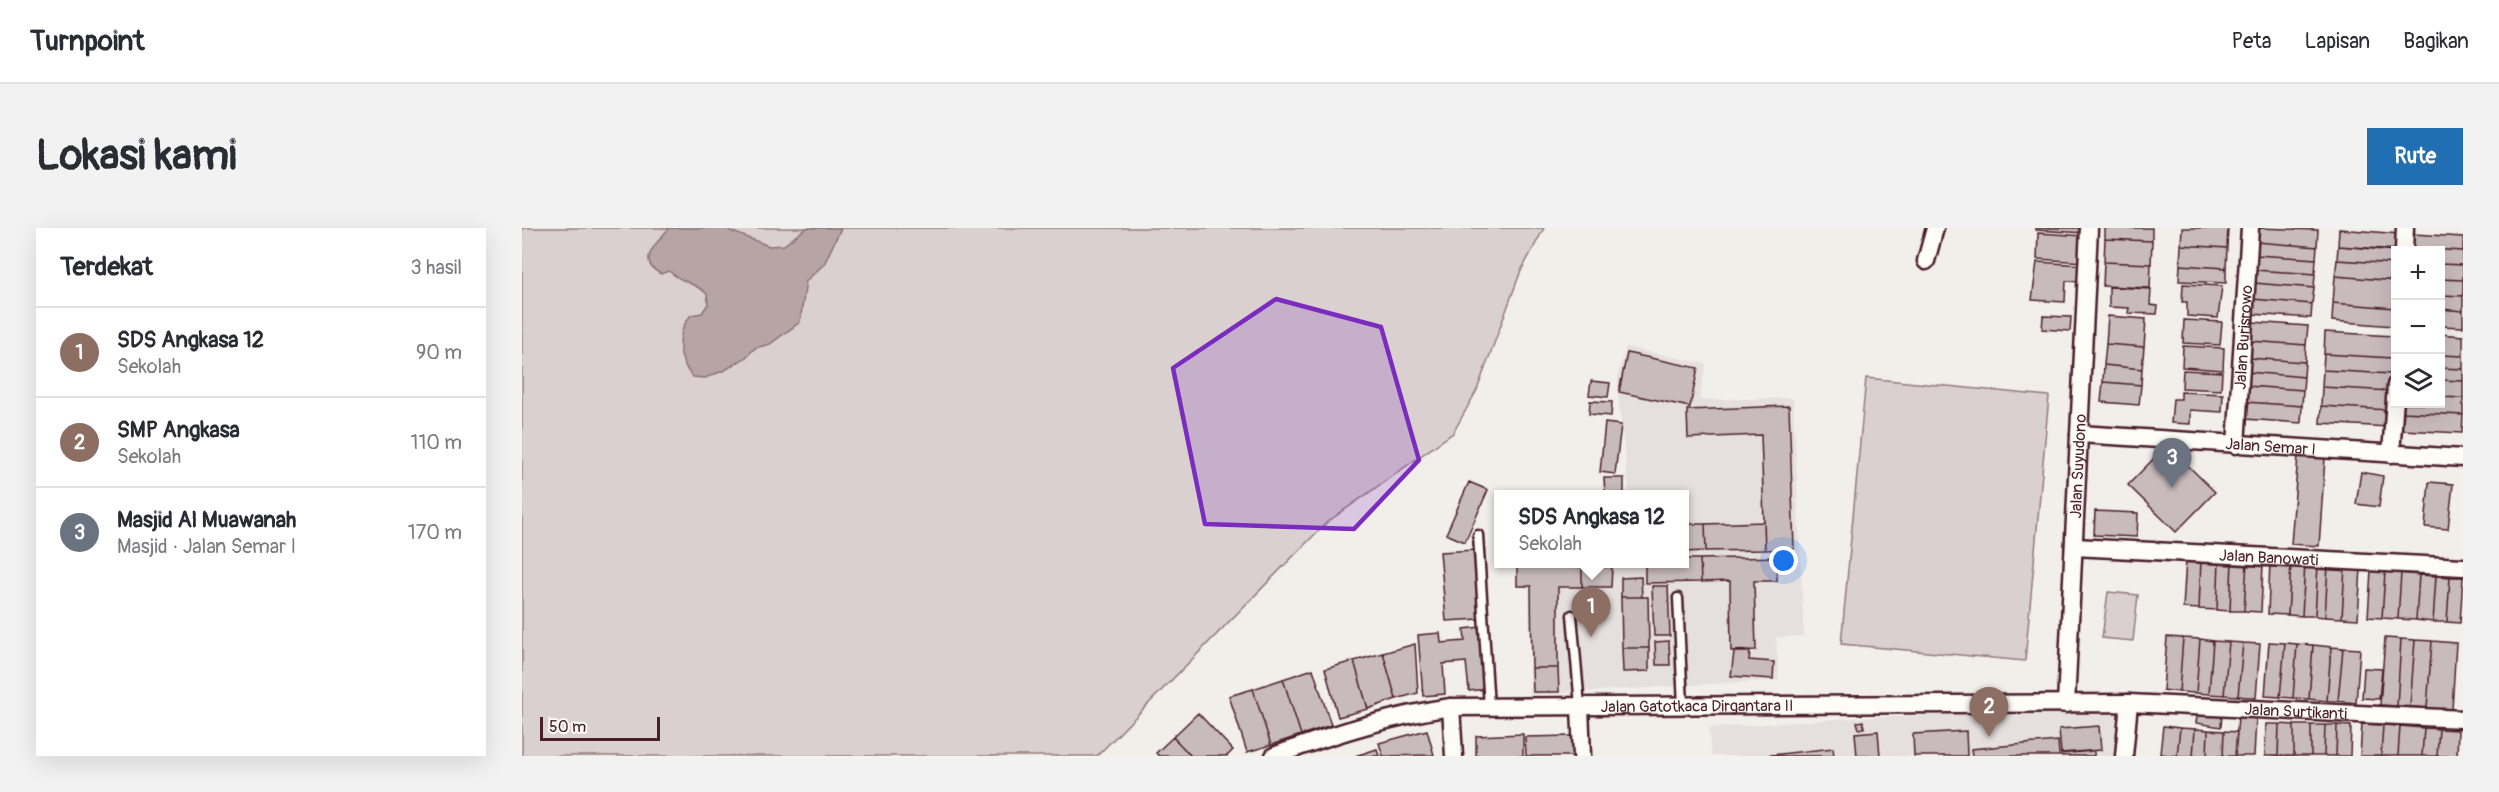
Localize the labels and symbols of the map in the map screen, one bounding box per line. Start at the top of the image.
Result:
street label: Jalan Burisrowo [2231,284,2257,390]
street label: Jalan Suyudono [2066,413,2091,519]
street label: Jalan Semar I [2225,434,2317,460]
pin: 3 [2152,438,2192,488]
street label: Jalan Banowati [2219,545,2319,571]
your location [1769,546,1798,575]
pin: 1 [1572,588,1610,637]
pin: 2 [1970,688,2008,737]
street label: Jalan Gatotkaca Dirgantara II [1600,696,1793,717]
street label: Jalan Surtikanti [2244,700,2348,724]
scale bar [540,714,660,742]

